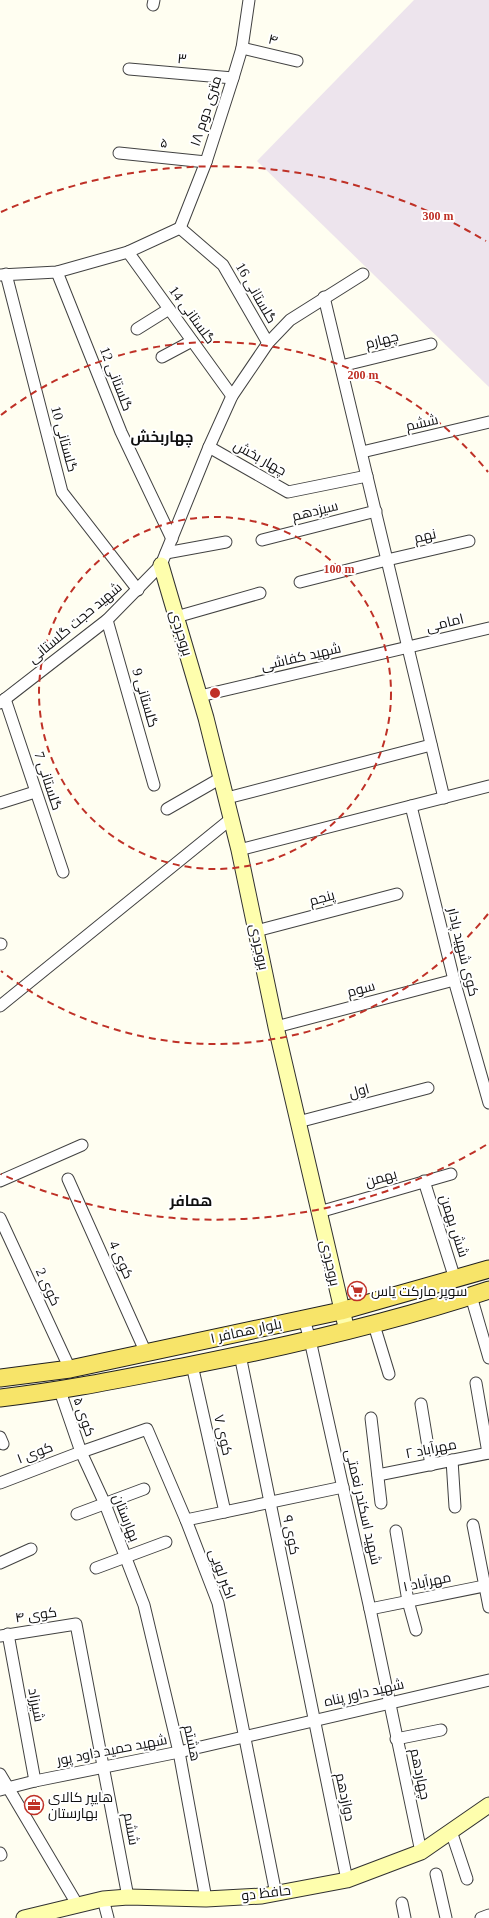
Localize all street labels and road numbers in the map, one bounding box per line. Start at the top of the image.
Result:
street label: ۴ [267,32,279,48]
street label: ۳ [177,51,187,67]
street label: ۱۸ متری دوم [188,74,226,149]
street label: ۵ [159,135,169,151]
street label: گلستانی 16 [233,260,279,326]
street label: گلستانی 14 [166,283,218,347]
street label: چهارم [364,329,401,353]
street label: گلستانی 12 [97,345,135,413]
street label: گلستانی 10 [48,404,80,474]
street label: ششم [404,412,440,436]
street label: چهار بخش [230,437,289,480]
street label: سیزدهم [290,498,340,526]
street label: نهم [412,526,438,548]
street label: شهید حجت گلستانی [25,580,125,666]
street label: بروجردی [167,608,195,658]
street label: امامی [425,611,465,635]
street label: شهید کفاشی [260,641,342,673]
street label: گلستانی 9 [129,667,161,729]
street label: گلستانی 7 [31,750,65,812]
street label: پنجم [308,887,337,910]
street label: کوی شهید پادار [443,905,481,998]
street label: بروجردی [247,923,271,971]
street label: سوم [345,978,377,1002]
street label: اول [347,1081,371,1102]
street label: بهمن [363,1166,399,1190]
street label: شش بهمن [437,1193,471,1259]
street label: بروجردی [317,1238,343,1288]
street label: کوی 4 [106,1239,136,1281]
street label: کوی 2 [33,1266,63,1308]
street label: بلوار همافر ۱ [209,1316,283,1346]
street label: کوی ۵ [70,1395,98,1439]
street label: کوی ۷ [211,1413,235,1457]
street label: مهرآباد ۲ [404,1437,458,1461]
street label: کوی ۱ [15,1439,55,1467]
street label: شهید اسکندر نعمتی [342,1448,384,1566]
street label: بهارستان [110,1492,142,1544]
street label: کوی ۹ [280,1514,302,1556]
street label: اکبر لویی [206,1547,238,1601]
street label: مهرآباد ۱ [402,1570,452,1594]
street label: کوی ۴ [14,1605,58,1625]
street label: شهید داور پناه [323,1677,406,1711]
street label: شیرزاد [25,1687,47,1723]
street label: هشتم [179,1724,203,1763]
street label: شهید حمید داود پور [55,1732,169,1770]
street label: چهاردهم [405,1747,433,1801]
street label: دوازدهم [331,1771,357,1823]
street label: ششم [119,1812,141,1847]
street label: حافظ دو [241,1883,291,1903]

